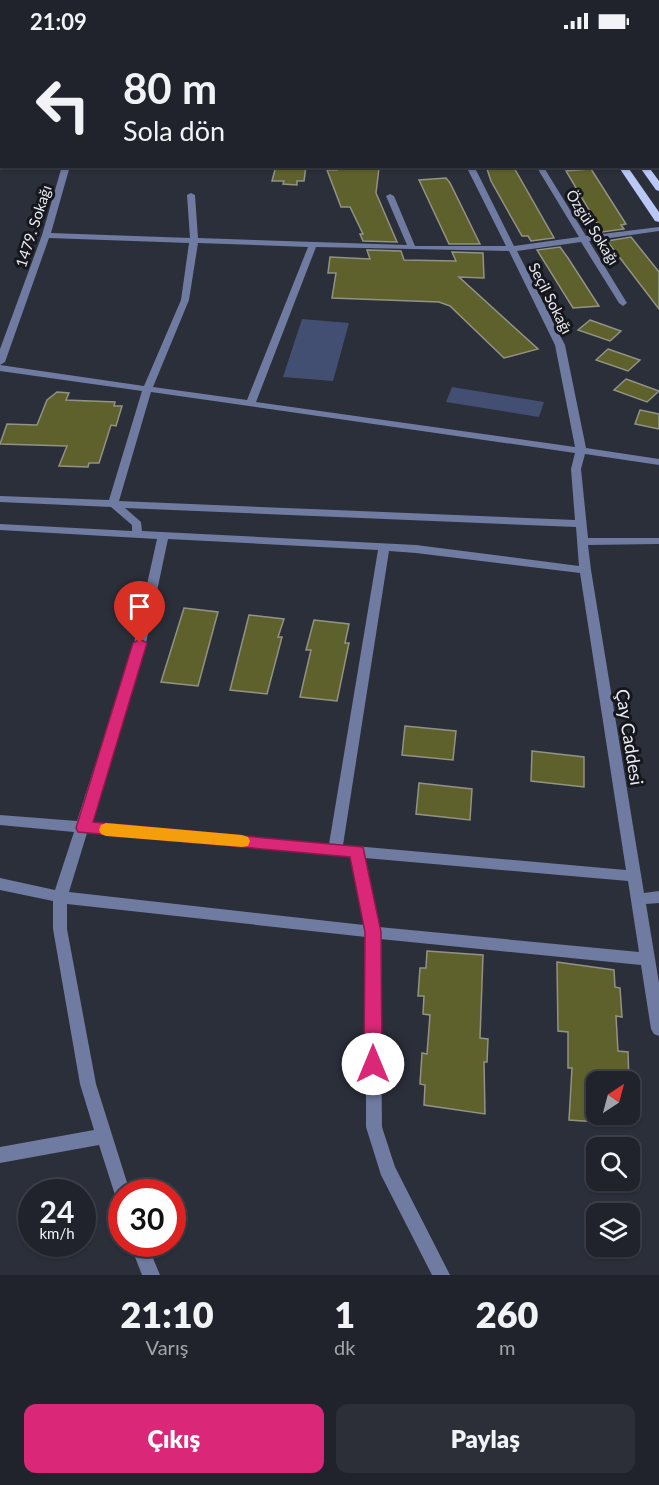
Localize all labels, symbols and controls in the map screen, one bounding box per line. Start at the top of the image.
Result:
text: 21:09 [30,8,87,35]
text: 80 m [123,63,217,113]
icon: left [24,66,102,144]
text: Sola dön [123,114,225,147]
street label: 1479. Sokağı [11,183,55,269]
street label: Özgül Sokağı [563,186,623,268]
street label: Seçil Sokağı [525,259,577,337]
pin [114,581,165,643]
icon: arrive [123,590,156,623]
street label: Çay Caddesi [612,687,648,787]
position arrow [341,1032,405,1096]
north arrow [586,1071,640,1125]
map controls [586,1071,640,1257]
button: search [586,1137,640,1191]
speed limit sign: 30 [108,1179,186,1257]
text: 24 [40,1193,74,1229]
button: layers [586,1203,640,1257]
text: km/h [39,1224,75,1242]
text: 21:10 [120,1292,214,1336]
text: 1 [334,1292,355,1336]
text: 260 [476,1292,538,1336]
text: Varış [146,1335,188,1359]
text: dk [334,1335,355,1359]
text: m [499,1335,515,1359]
button: Çıkış [24,1404,324,1473]
button: Paylaş [336,1404,635,1473]

